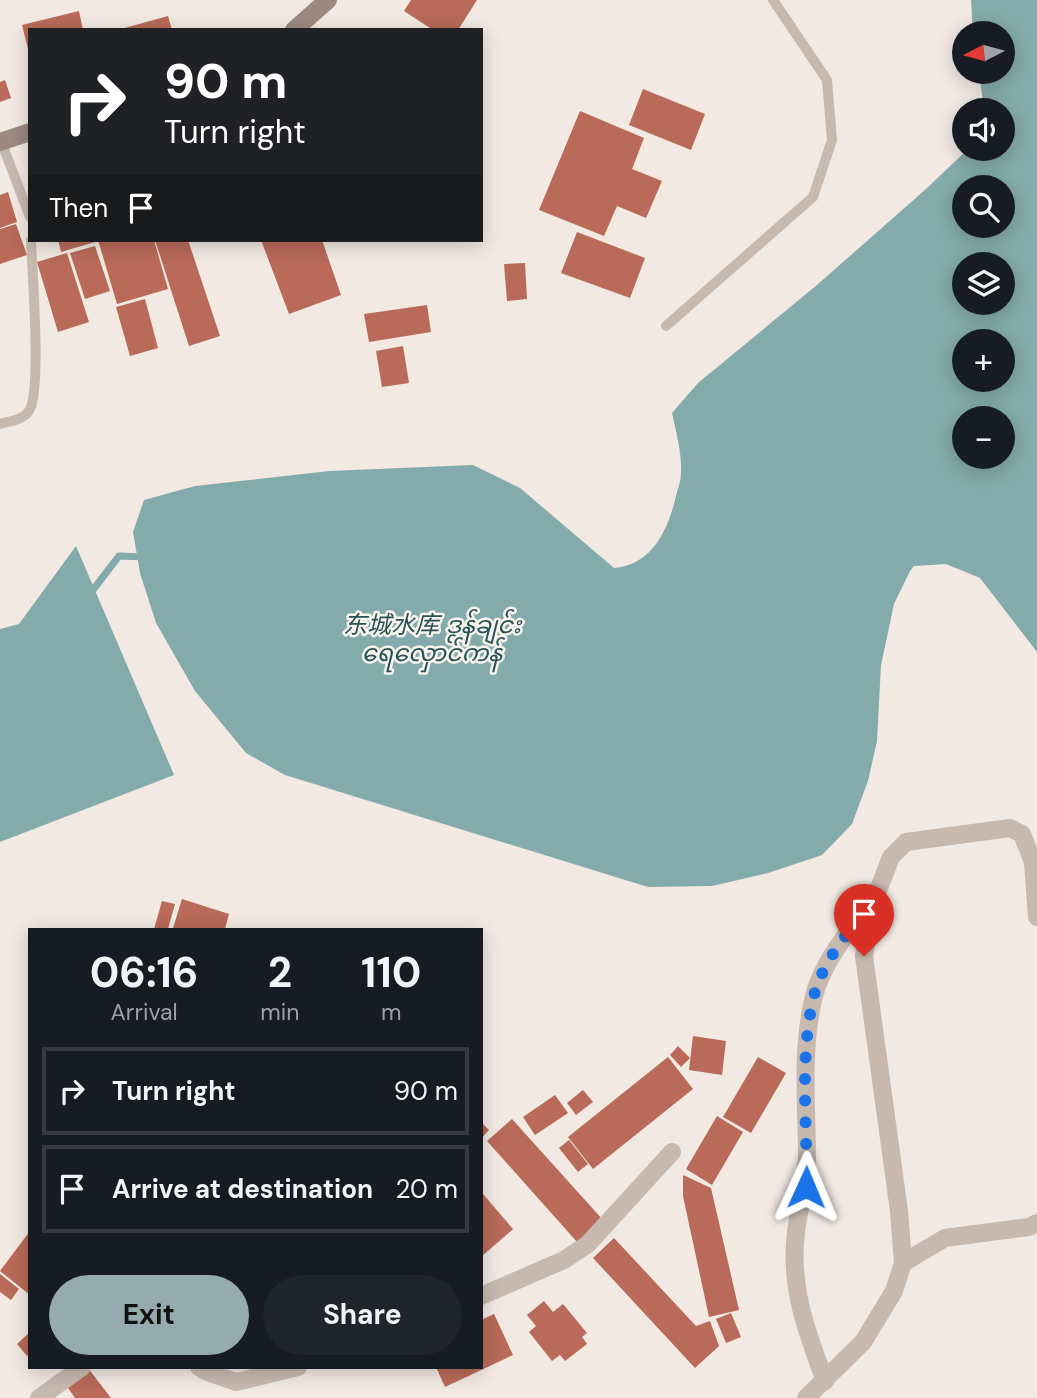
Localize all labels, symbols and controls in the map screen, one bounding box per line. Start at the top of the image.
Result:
north arrow [952,21,1015,84]
map controls [952,21,1015,469]
text: 90 m [164,49,287,113]
icon: right [49,56,140,147]
button: sound [952,98,1015,161]
text: Turn right [164,111,306,153]
button: search [952,175,1015,238]
icon: arrive [122,189,160,227]
text: Then [49,191,108,225]
button: layers [952,252,1015,315]
button: + [952,329,1015,392]
button: − [952,406,1015,469]
water label: 东城水库 ဒွန်ချင်း ရေလှောင်ကန် [343,608,523,673]
pin [834,884,894,956]
icon: arrive [845,895,883,933]
text: 06:16 [90,945,198,1000]
text: 2 [268,945,292,1000]
text: 110 [361,945,421,1000]
text: Arrival [111,997,178,1027]
text: min [260,997,299,1027]
text: m [381,997,401,1027]
icon: right [53,1072,91,1110]
text: Turn right [112,1074,236,1108]
text: 90 m [394,1074,458,1108]
position arrow [769,1150,843,1224]
icon: arrive [53,1170,91,1208]
text: Arrive at destination [112,1172,373,1206]
text: 20 m [395,1172,458,1206]
button: Exit [49,1275,249,1355]
button: Share [263,1275,462,1355]

